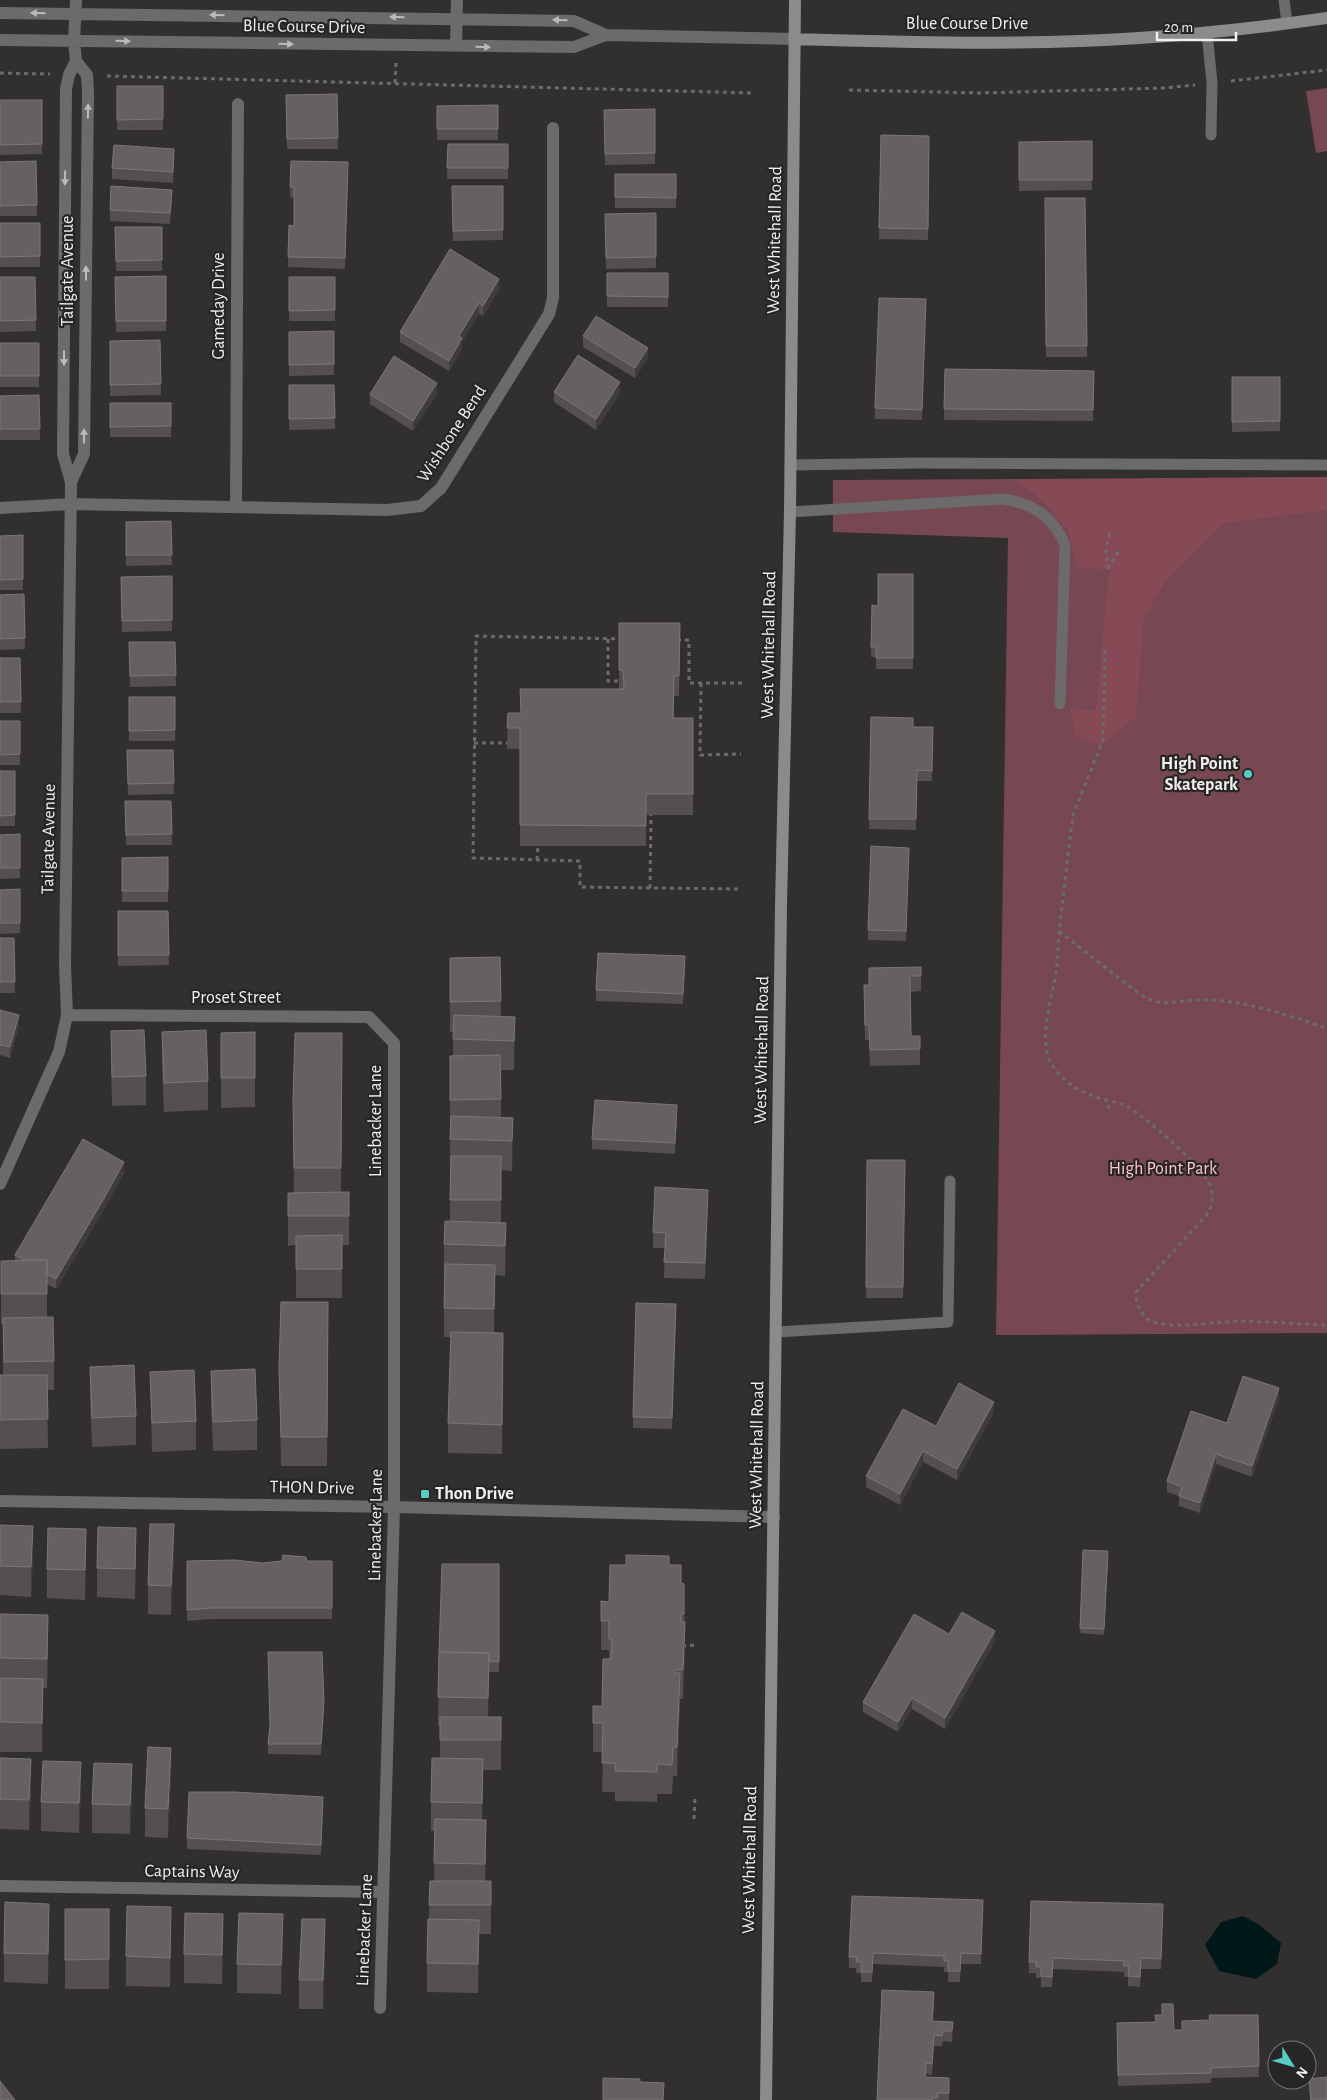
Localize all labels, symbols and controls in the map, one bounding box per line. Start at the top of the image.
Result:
one-way arrow [30,9,46,17]
scale bar [1157,10,1236,42]
one-way arrow [209,11,225,19]
one-way arrow [389,13,405,21]
street label: Blue Course Drive [906,15,1028,33]
one-way arrow [552,16,568,24]
street label: Blue Course Drive [243,17,365,37]
text: 20 m [1164,20,1193,35]
one-way arrow [115,37,131,45]
one-way arrow [278,40,294,48]
one-way arrow [475,43,491,51]
one-way arrow [84,103,92,119]
street label: West Whitehall Road [765,166,785,314]
one-way arrow [61,171,69,187]
street label: Tailgate Avenue [59,216,77,326]
street label: Gameday Drive [210,253,228,359]
one-way arrow [82,265,90,281]
one-way arrow [60,351,68,367]
street label: Wishbone Bend [414,382,490,486]
one-way arrow [80,428,88,444]
street label: West Whitehall Road [759,571,779,719]
place label: High Point Skatepark [1161,755,1238,794]
marker: High Point Skatepark [1242,768,1254,780]
street label: Tailgate Avenue [39,783,59,895]
street label: West Whitehall Road [752,976,772,1124]
street label: Proset Street [191,989,281,1007]
street label: Linebacker Lane [367,1065,385,1177]
park label: High Point Park [1109,1160,1218,1178]
street label: West Whitehall Road [747,1381,767,1529]
street label: Linebacker Lane [366,1469,386,1581]
street label: THON Drive [269,1478,355,1498]
place label: Thon Drive [435,1485,514,1503]
marker: Thon Drive [419,1488,431,1500]
street label: West Whitehall Road [740,1786,760,1934]
street label: Captains Way [144,1862,240,1882]
street label: Linebacker Lane [354,1874,376,1986]
north arrow [1267,2040,1317,2090]
text: N [1293,2064,1310,2080]

